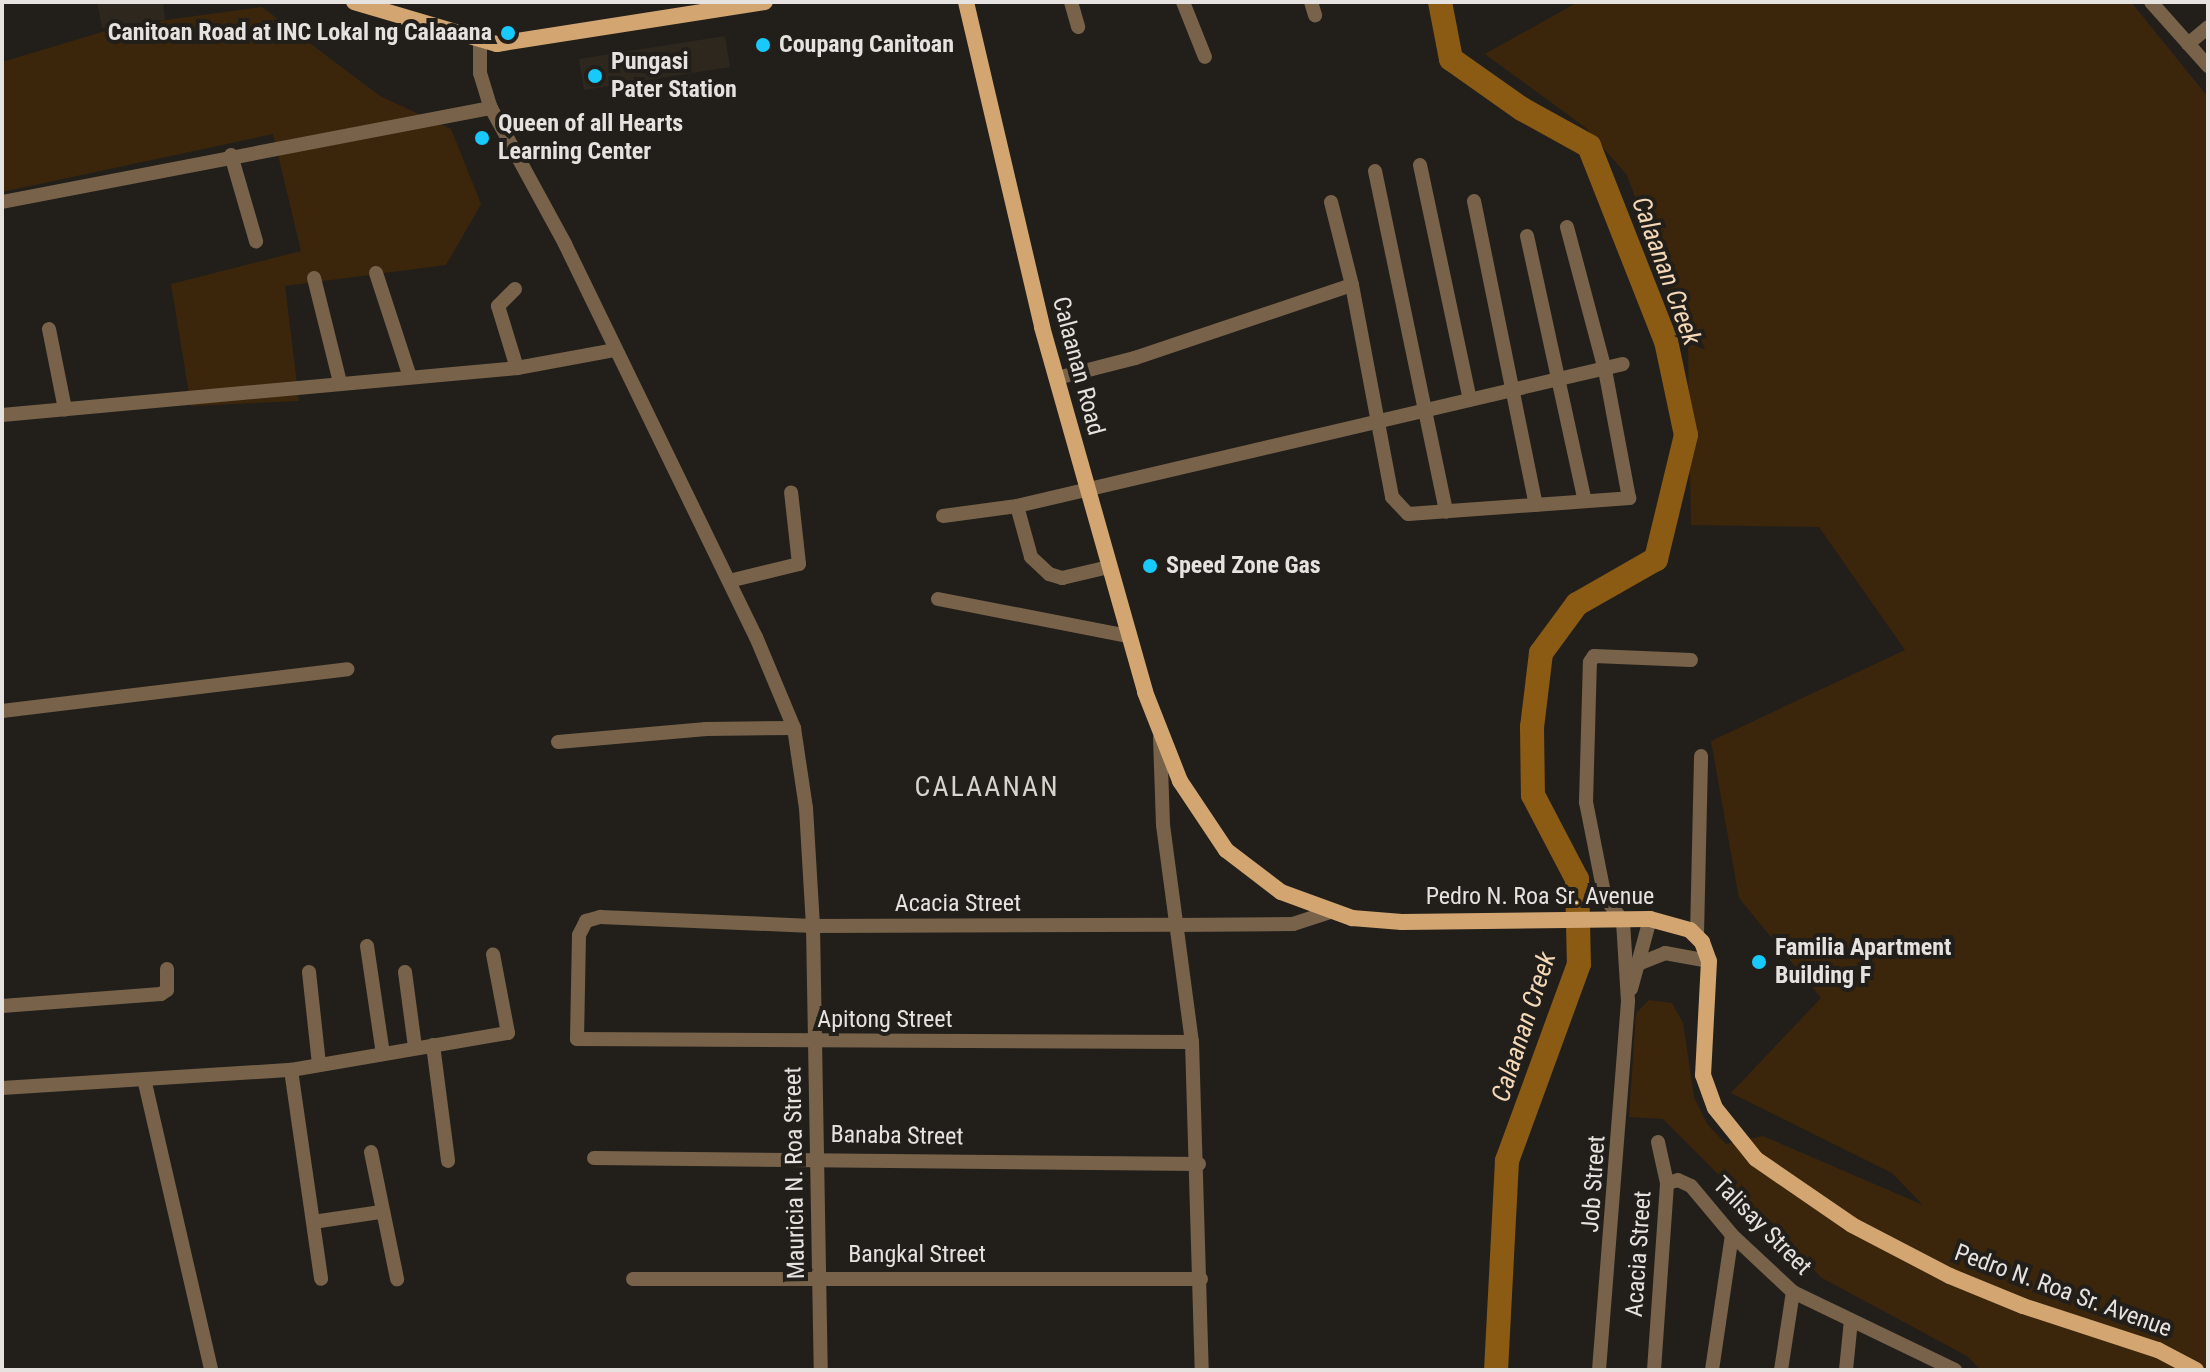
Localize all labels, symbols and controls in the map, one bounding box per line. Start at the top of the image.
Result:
place label: Canitoan Road at INC Lokal ng Calaaana [108,19,492,47]
marker: Canitoan Road at INC Lokal ng Calaaana [499,24,517,42]
place label: Coupang Canitoan [779,31,954,59]
marker: Coupang Canitoan [754,36,772,54]
place label: Pungasi Pater Station [611,48,737,104]
marker: Pungasi Pater Station [586,67,604,85]
place label: Queen of all Hearts Learning Center [498,110,683,166]
marker: Queen of all Hearts Learning Center [473,129,491,147]
water label: Calaanan Creek [1625,193,1707,349]
street label: Calaanan Road [1046,294,1110,438]
place label: Speed Zone Gas [1166,552,1321,580]
marker: Speed Zone Gas [1141,557,1159,575]
district label: CALAANAN [915,770,1059,804]
street label: Pedro N. Roa Sr. Avenue [1426,883,1654,911]
street label: Acacia Street [895,890,1021,918]
place label: Familia Apartment Building F [1775,934,1951,990]
water label: Calaanan Creek [1485,948,1563,1106]
marker: Familia Apartment Building F [1750,953,1768,971]
street label: Apitong Street [817,1006,953,1034]
street label: Mauricia N. Roa Street [779,1067,811,1279]
street label: Banaba Street [830,1120,964,1152]
street label: Job Street [1576,1134,1612,1234]
street label: Talisay Street [1707,1171,1817,1281]
street label: Acacia Street [1620,1190,1658,1318]
street label: Pedro N. Roa Sr. Avenue [1951,1238,2175,1344]
street label: Bangkal Street [848,1241,986,1269]

